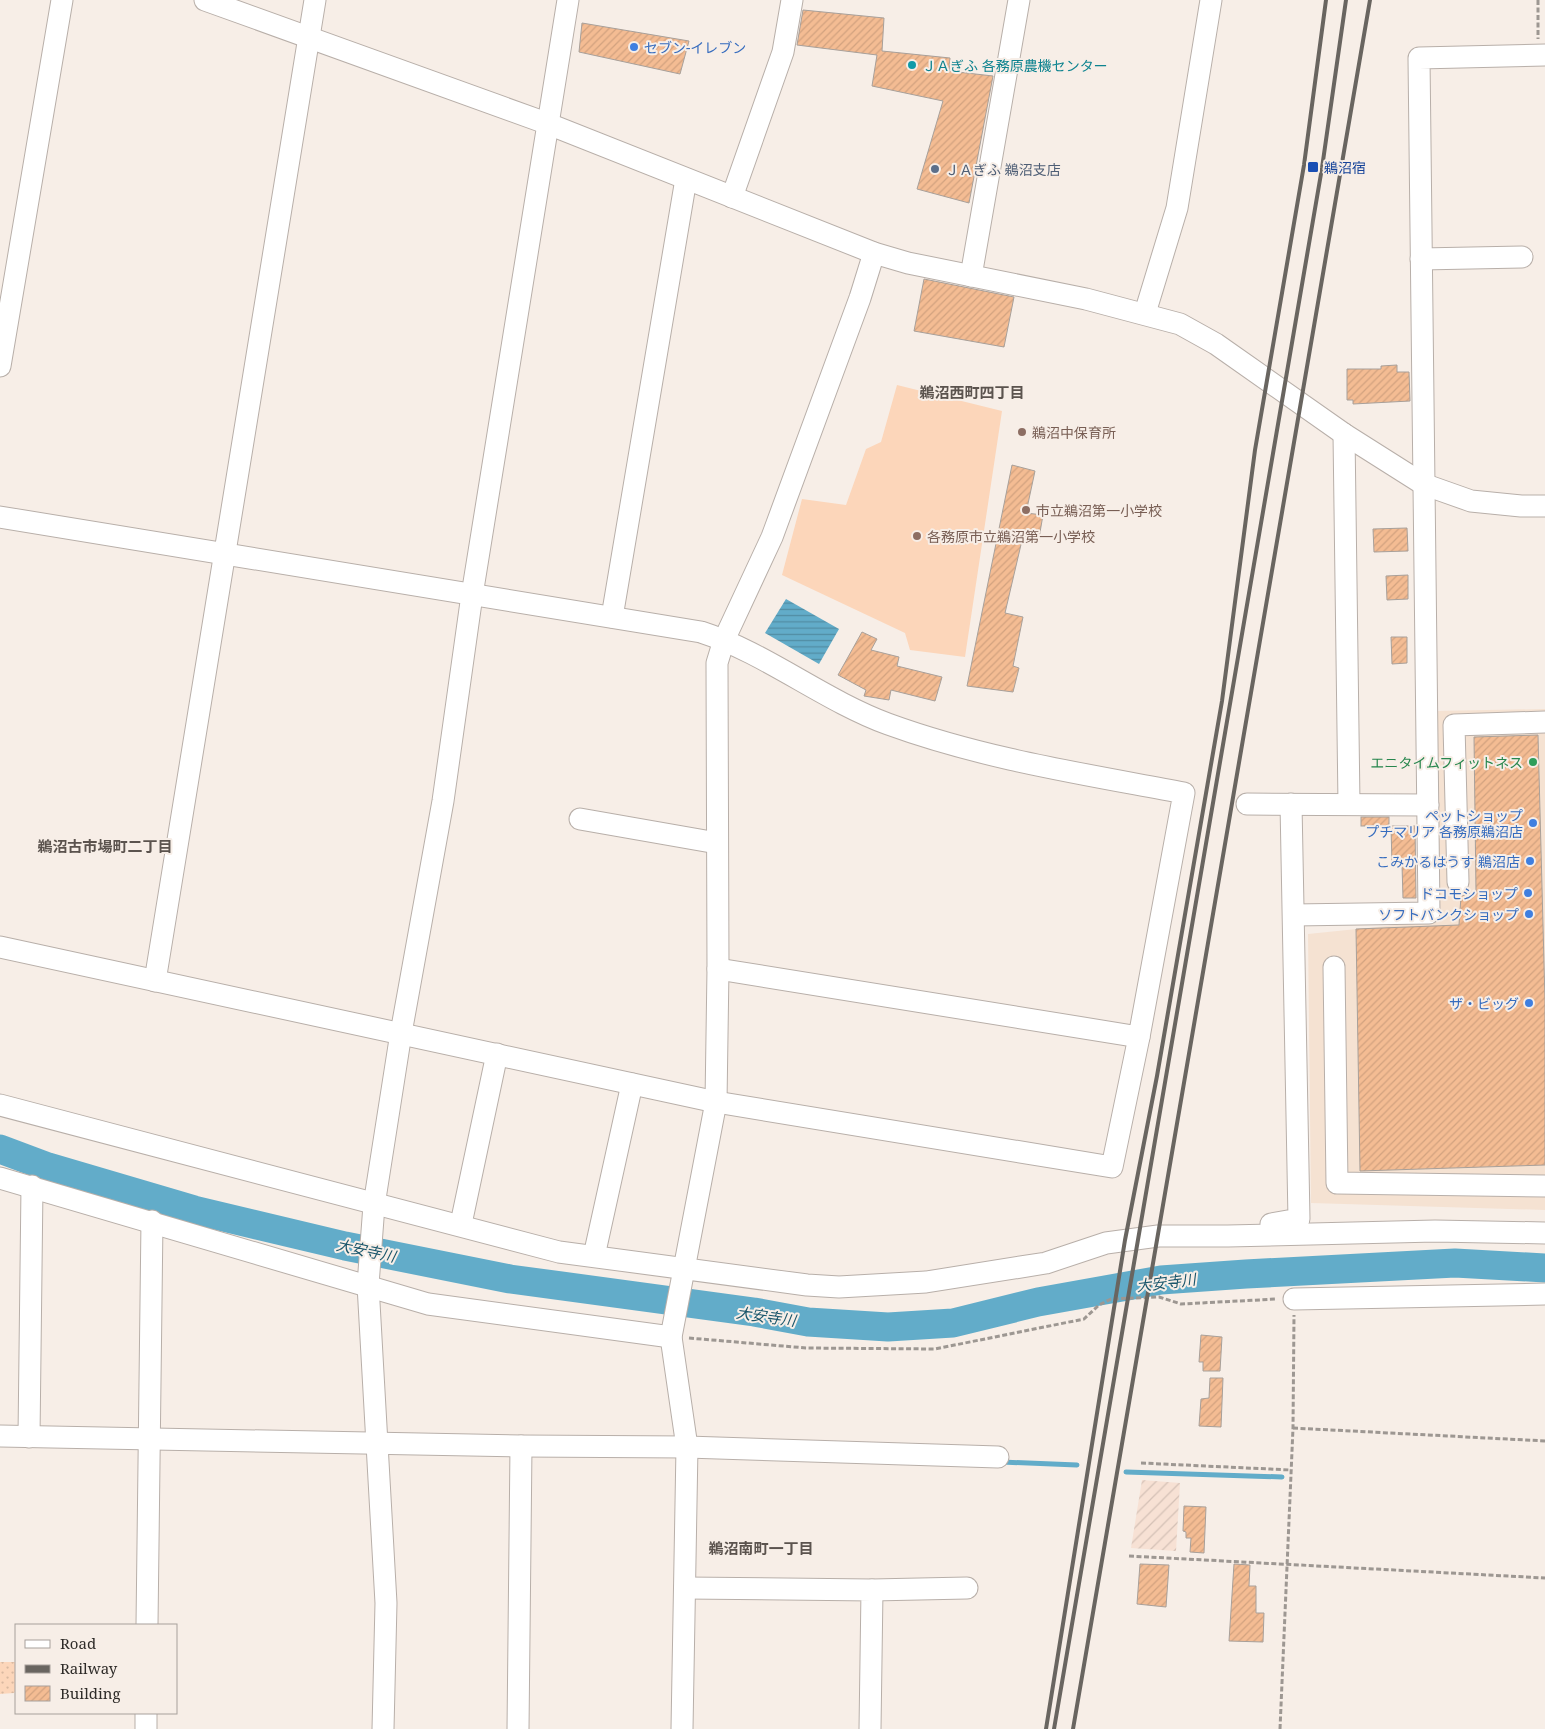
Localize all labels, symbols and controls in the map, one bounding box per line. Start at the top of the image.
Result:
place label: セブン-イレブン [644,38,746,57]
marker: セブン-イレブン [628,41,640,53]
place label: ＪＡぎふ 各務原農機センター [922,56,1108,75]
marker: ＪＡぎふ 各務原農機センター [906,59,918,71]
place label: 鵜沼宿 [1324,158,1366,177]
place label: ＪＡぎふ 鵜沼支店 [945,160,1061,179]
marker: 鵜沼宿 [1306,160,1320,174]
marker: ＪＡぎふ 鵜沼支店 [929,163,941,175]
district label: 鵜沼西町四丁目 [919,382,1025,402]
place label: 鵜沼中保育所 [1032,423,1116,442]
marker: 鵜沼中保育所 [1016,426,1028,438]
place label: 市立鵜沼第一小学校 [1036,501,1162,520]
marker: 市立鵜沼第一小学校 [1020,504,1032,516]
place label: 各務原市立鵜沼第一小学校 [927,527,1095,546]
marker: 各務原市立鵜沼第一小学校 [911,530,923,542]
place label: エニタイムフィットネス [1370,753,1523,772]
marker: エニタイムフィットネス [1527,756,1539,768]
place label: ペットショップ プチマリア 各務原鵜沼店 [1365,806,1523,841]
marker: ペットショップ プチマリア 各務原鵜沼店 [1527,817,1539,829]
district label: 鵜沼古市場町二丁目 [37,836,173,856]
place label: こみかるはうす 鵜沼店 [1376,852,1520,871]
marker: こみかるはうす 鵜沼店 [1524,855,1536,867]
place label: ドコモショップ [1420,884,1518,903]
marker: ドコモショップ [1522,887,1534,899]
place label: ソフトバンクショップ [1378,905,1519,924]
marker: ソフトバンクショップ [1523,908,1535,920]
place label: ザ・ビッグ [1449,994,1519,1013]
marker: ザ・ビッグ [1523,997,1535,1009]
water label: 大安寺川 [335,1234,399,1266]
water label: 大安寺川 [1135,1268,1199,1296]
water label: 大安寺川 [735,1302,799,1330]
district label: 鵜沼南町一丁目 [708,1538,814,1558]
legend [15,1624,178,1714]
text: Road [60,1633,96,1653]
text: Railway [60,1658,118,1678]
text: Building [60,1683,121,1703]

